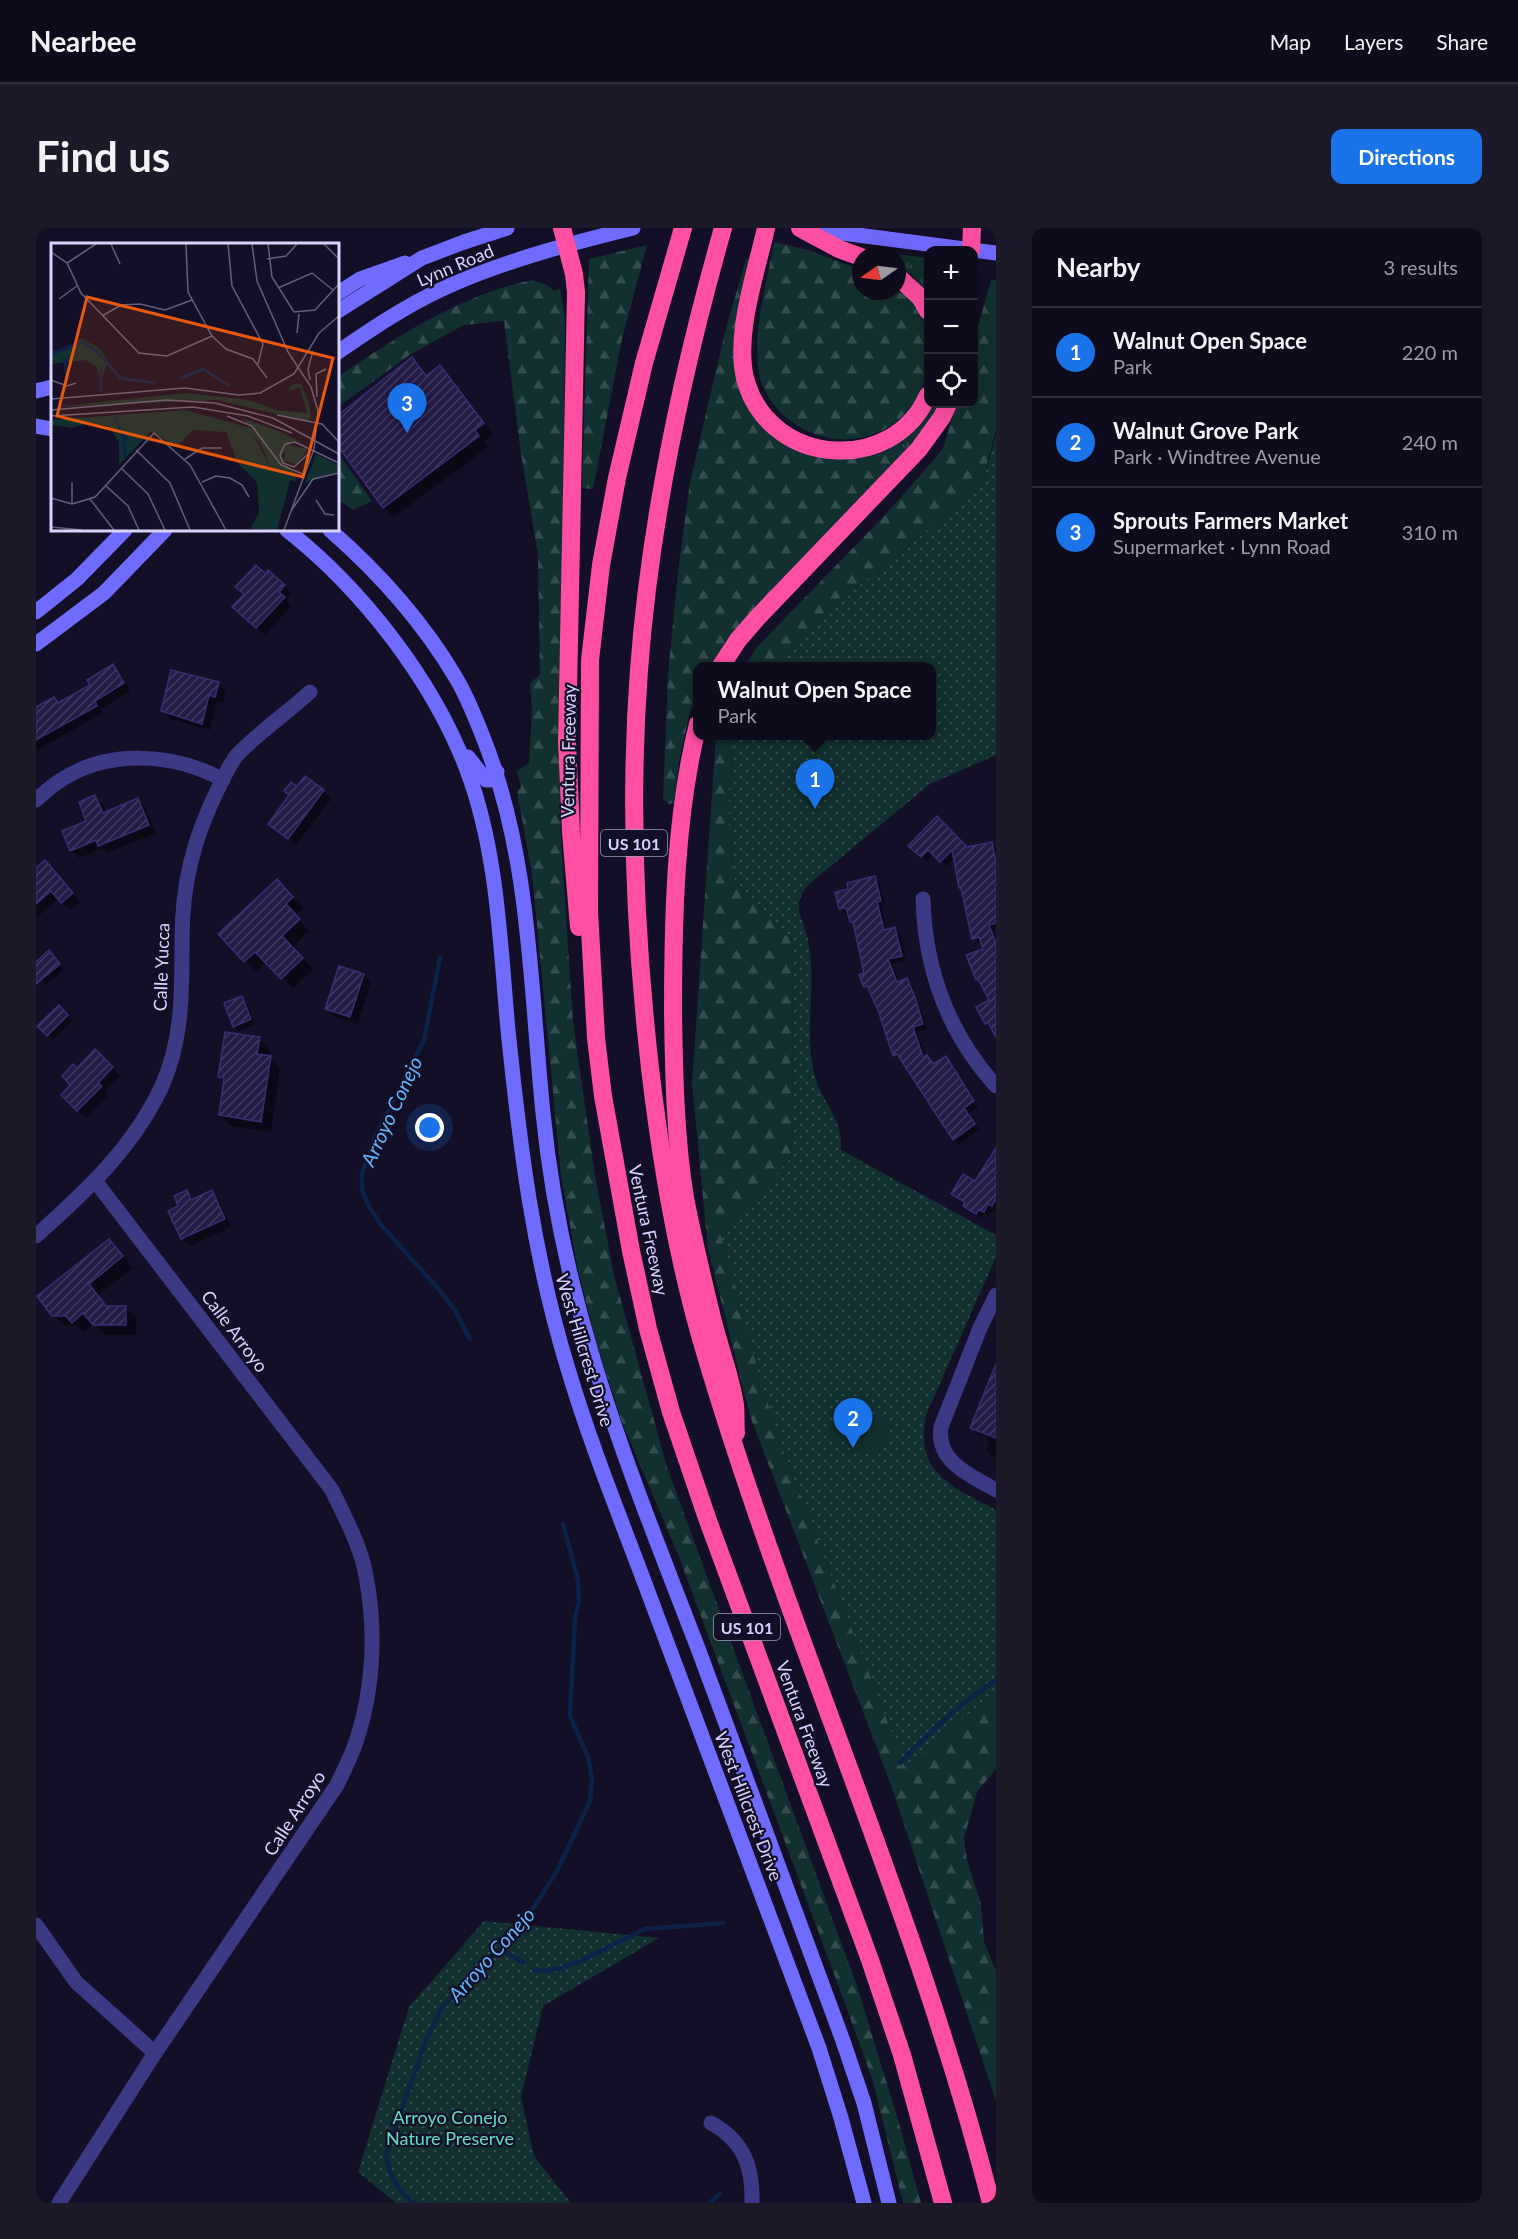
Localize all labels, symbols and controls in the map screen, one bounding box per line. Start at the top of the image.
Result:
text: Nearbee [30,24,137,58]
text: Map [1270,29,1311,54]
text: Layers [1344,29,1403,54]
text: Share [1436,29,1488,54]
button: Directions [1331,129,1482,184]
text: Find us [36,131,170,181]
street label: Lynn Road [413,239,497,291]
inset map [51,243,339,531]
north arrow [852,246,906,300]
map controls [924,246,978,408]
button: + [924,246,978,300]
text: Nearby [1056,251,1141,283]
text: 3 results [1383,255,1458,279]
button: − [924,300,978,354]
text: Walnut Open Space [1113,327,1307,354]
text: 1 [1070,340,1081,364]
text: 220 m [1402,340,1458,364]
button: locate [924,354,978,408]
text: Park [1113,354,1152,378]
pin: 3 [388,384,427,433]
text: Walnut Grove Park [1113,417,1299,444]
text: 2 [1070,430,1081,454]
text: 240 m [1402,430,1458,454]
text: Park · Windtree Avenue [1113,444,1321,468]
text: Sprouts Farmers Market [1113,507,1348,534]
text: 3 [1070,520,1081,544]
text: 310 m [1402,520,1458,544]
text: Supermarket · Lynn Road [1113,534,1331,558]
popup [693,662,936,740]
text: Walnut Open Space [717,676,912,703]
street label: Ventura Freeway [556,683,580,818]
text: Park [717,703,757,727]
pin: 1 [796,760,834,809]
road number: US 101 [601,830,667,856]
street label: Calle Yucca [148,922,174,1012]
water label: Arroyo Conejo [355,1052,427,1170]
your location [415,1113,444,1142]
street label: Ventura Freeway [624,1163,674,1298]
street label: West Hillcrest Drive [551,1271,619,1429]
street label: Calle Arroyo [197,1286,273,1376]
pin: 2 [834,1398,872,1448]
road number: US 101 [714,1614,780,1640]
street label: Ventura Freeway [772,1658,838,1791]
street label: West Hillcrest Drive [710,1728,788,1884]
street label: Calle Arroyo [258,1766,330,1860]
water label: Arroyo Conejo [442,1902,539,2007]
park label: Arroyo Conejo Nature Preserve [386,2106,514,2149]

